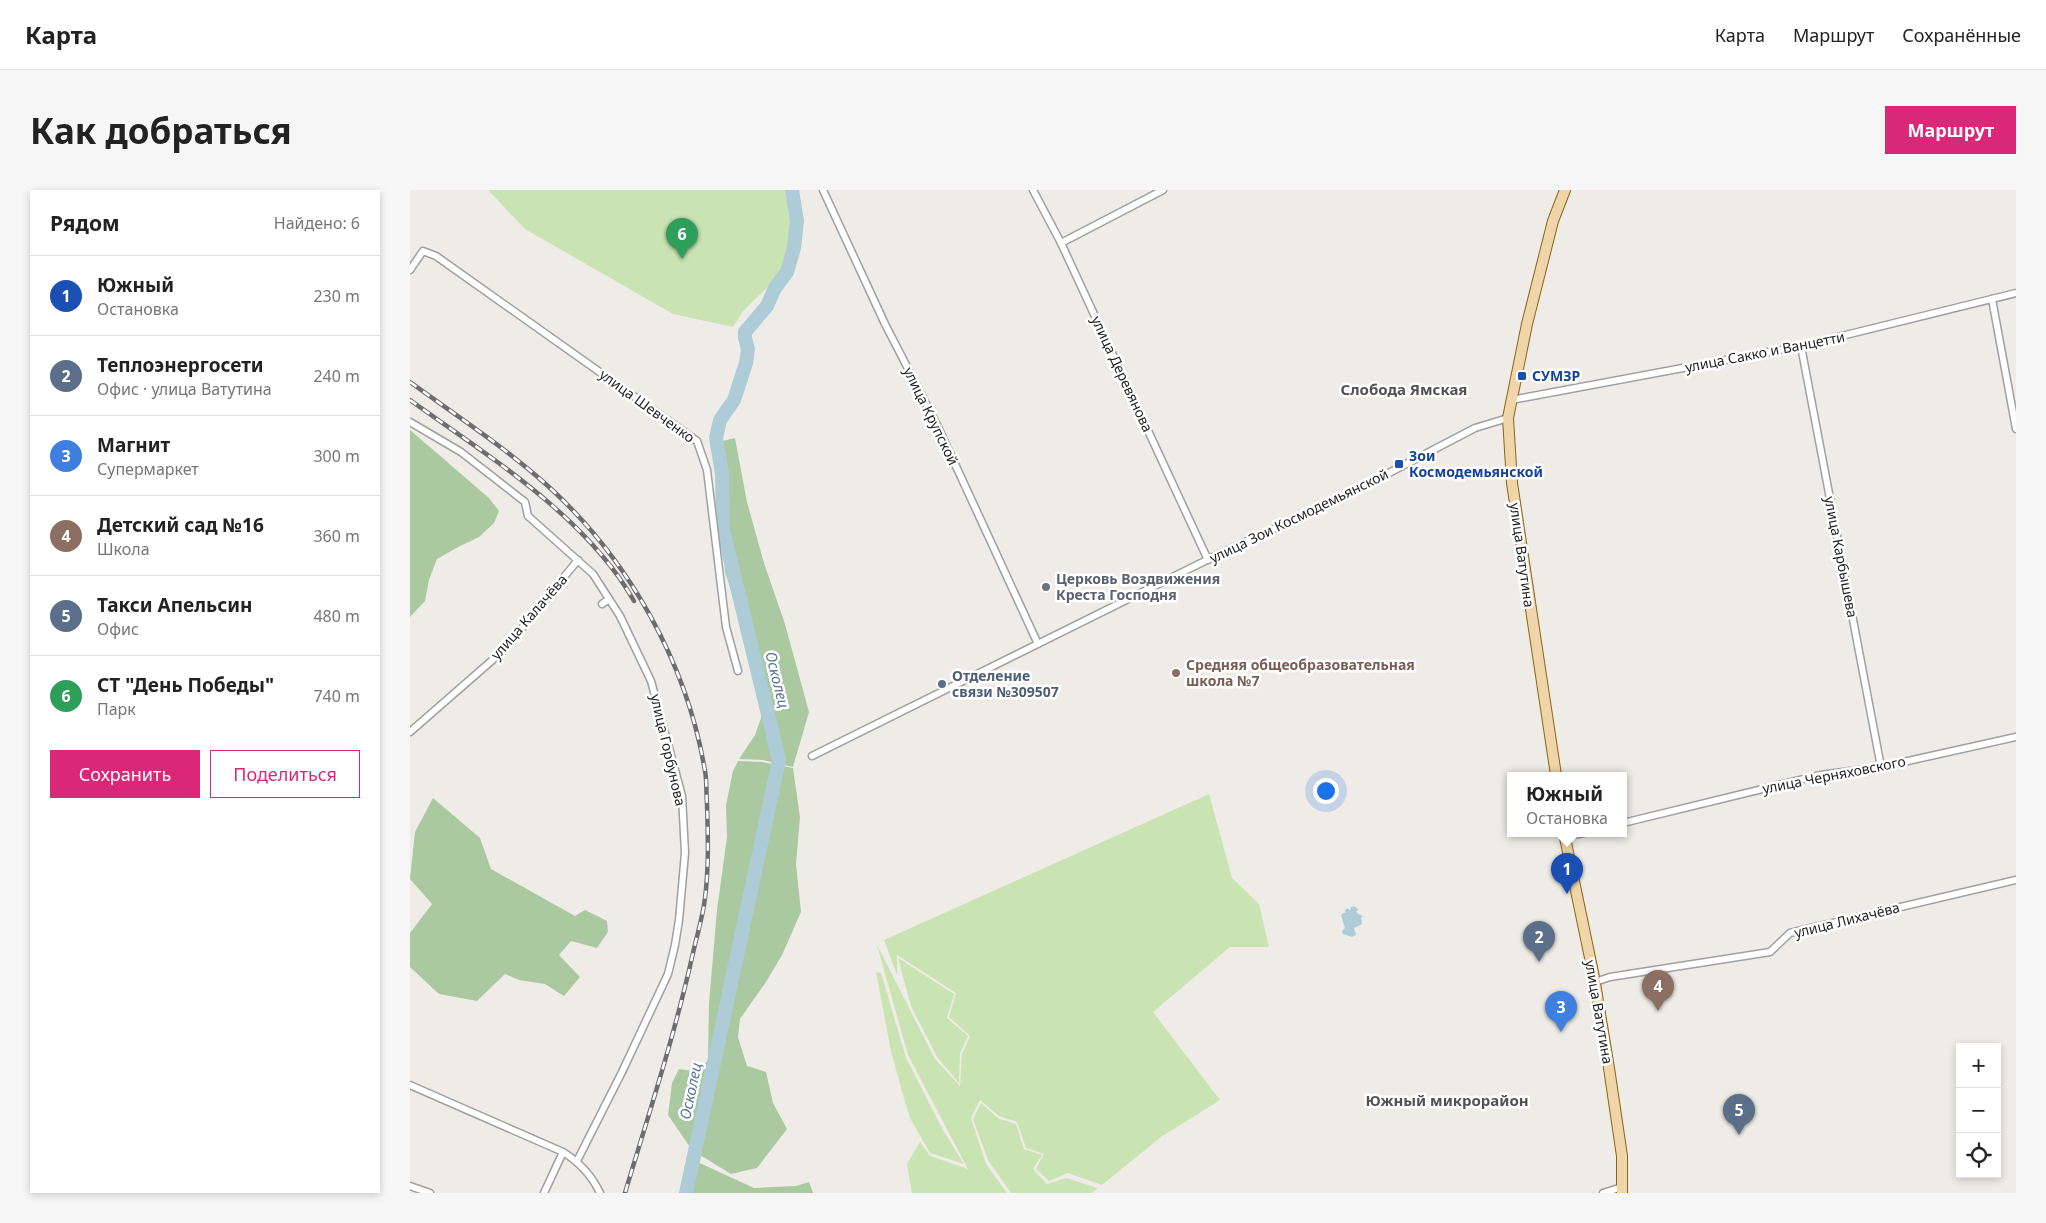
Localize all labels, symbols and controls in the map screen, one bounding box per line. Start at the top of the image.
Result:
text: Карта [25,18,97,51]
text: Карта [1715,23,1765,47]
text: Маршрут [1793,23,1874,47]
text: Сохранённые [1902,23,2021,47]
button: Маршрут [1885,106,2016,154]
text: Как добраться [30,107,292,154]
text: Рядом [50,209,120,237]
text: Найдено: 6 [274,212,360,234]
pin: 6 [666,218,698,259]
text: Южный [97,272,174,298]
text: 1 [61,285,71,307]
text: 230 m [313,285,360,307]
text: Остановка [97,298,179,320]
street label: улица Деревянова [1087,313,1158,435]
street label: улица Сакко и Ванцетти [1683,327,1846,376]
text: Теплоэнергосети [97,352,264,378]
street label: улица Крупской [899,364,963,468]
text: 2 [61,365,71,387]
text: 240 m [313,365,360,387]
street label: улица Шевченко [596,365,699,447]
place label: СУМЗР [1532,366,1581,385]
marker: СУМЗР [1516,370,1528,382]
text: Офис · улица Ватутина [97,378,272,400]
district label: Слобода Ямская [1341,379,1467,399]
text: Магнит [97,432,170,458]
text: 3 [61,445,71,467]
text: 300 m [313,445,360,467]
place label: Зои Космодемьянской [1409,446,1543,481]
text: Супермаркет [97,458,199,480]
marker: Зои Космодемьянской [1393,458,1405,470]
street label: улица Зои Космодемьянской [1206,464,1391,567]
street label: улица Карбышева [1820,495,1863,619]
street label: улица Ватутина [1506,501,1539,608]
text: Детский сад №16 [97,512,264,538]
text: 4 [61,525,71,547]
text: 360 m [313,525,360,547]
text: Школа [97,538,150,560]
place label: Церковь Воздвижения Креста Господня [1056,569,1220,604]
street label: улица Калачёва [486,570,571,663]
marker: Церковь Воздвижения Креста Господня [1040,581,1052,593]
text: Такси Апельсин [97,592,252,618]
text: 5 [61,605,71,627]
text: 480 m [313,605,360,627]
text: Офис [97,618,139,640]
water label: Осколец [761,649,795,710]
place label: Средняя общеобразовательная школа №7 [1186,655,1415,690]
place label: Отделение связи №309507 [952,666,1059,701]
marker: Средняя общеобразовательная школа №7 [1170,667,1182,679]
text: СТ "День Победы" [97,672,274,698]
marker: Отделение связи №309507 [936,678,948,690]
text: 6 [61,685,71,707]
text: 740 m [313,685,360,707]
street label: улица Горбунова [646,692,691,808]
text: Парк [97,698,136,720]
button: Сохранить [50,750,200,798]
button: Поделиться [210,750,360,798]
street label: улица Черняховского [1761,751,1907,798]
popup [1507,772,1627,837]
your location [1313,778,1339,804]
text: Южный [1526,781,1603,807]
text: Остановка [1526,807,1608,829]
pin: 1 [1551,853,1583,894]
street label: улица Лихачёва [1792,897,1902,942]
pin: 2 [1523,921,1555,962]
street label: улица Ватутина [1581,958,1618,1065]
pin: 4 [1642,970,1674,1011]
pin: 3 [1545,991,1577,1032]
map controls [1956,1043,2001,1178]
button: + [1956,1043,2001,1088]
water label: Осколец [674,1060,706,1121]
button: − [1956,1088,2001,1133]
district label: Южный микрорайон [1365,1090,1529,1110]
pin: 5 [1723,1094,1755,1135]
button: locate [1956,1133,2001,1178]

